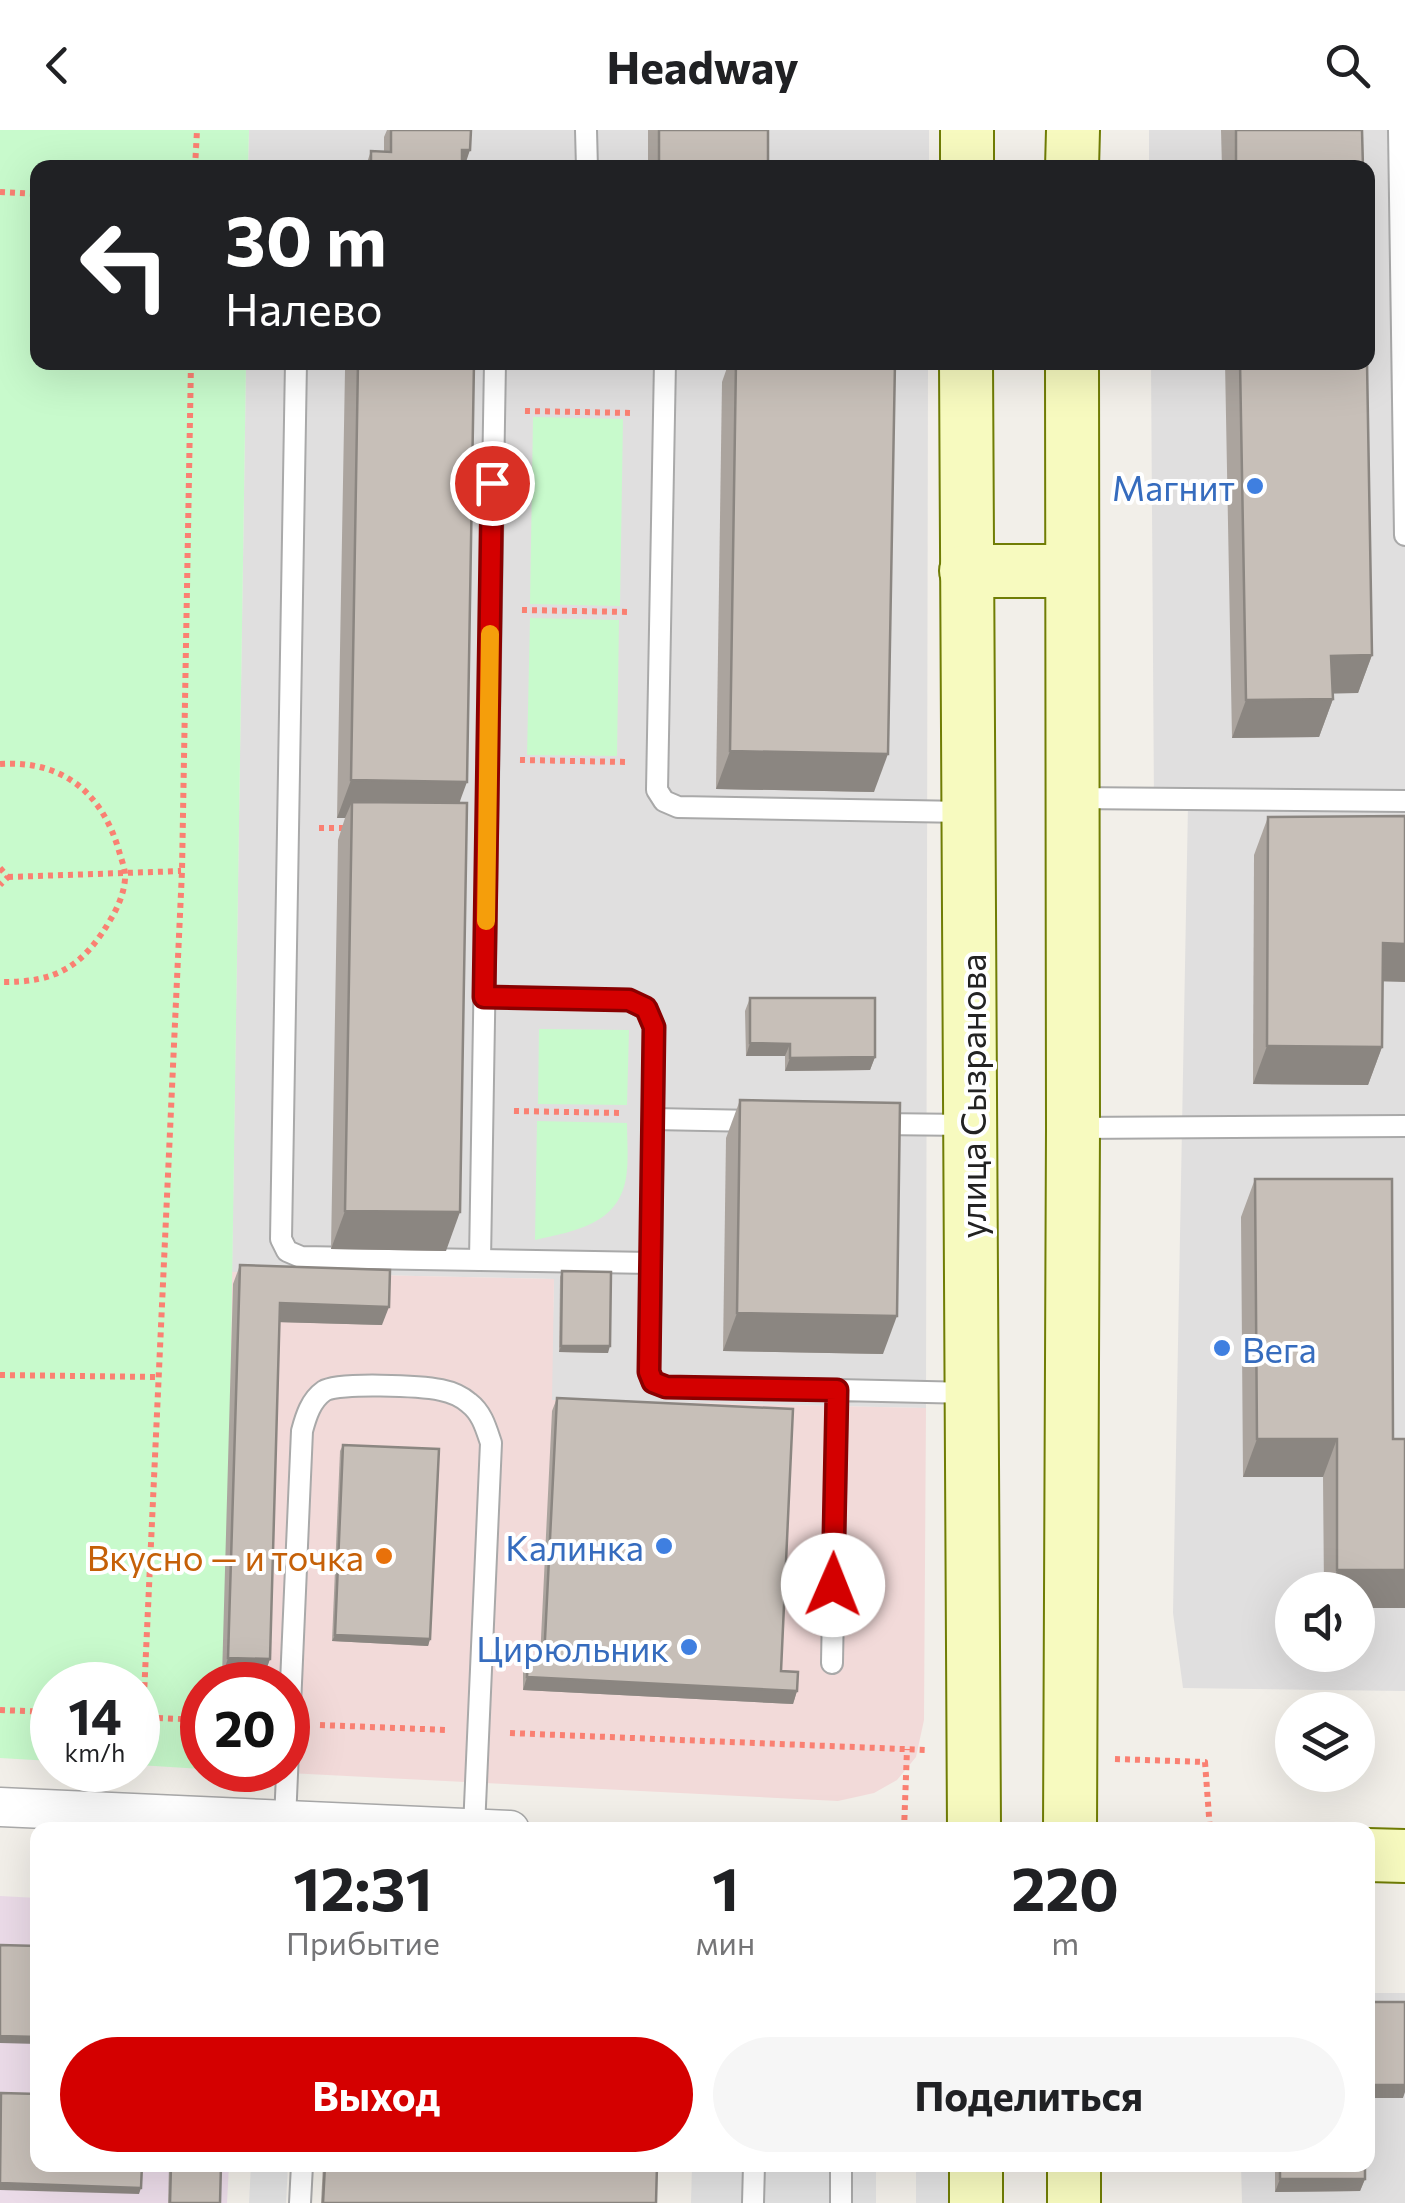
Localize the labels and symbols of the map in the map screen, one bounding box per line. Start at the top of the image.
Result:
pin [450,441,535,526]
place label: Магнит [1112,465,1235,508]
marker: Магнит [1244,475,1266,497]
street label: улица Сызранова [950,954,993,1238]
place label: Вега [1242,1327,1317,1370]
marker: Вега [1211,1337,1233,1359]
place label: Калинка [505,1525,644,1568]
position arrow [781,1533,885,1637]
place label: Вкусно — и точка [87,1535,364,1578]
marker: Калинка [653,1535,675,1557]
marker: Вкусно — и точка [373,1545,395,1567]
place label: Цирюльник [476,1626,669,1669]
marker: Цирюльник [678,1636,700,1658]
speed limit sign: 20 [180,1662,310,1792]

